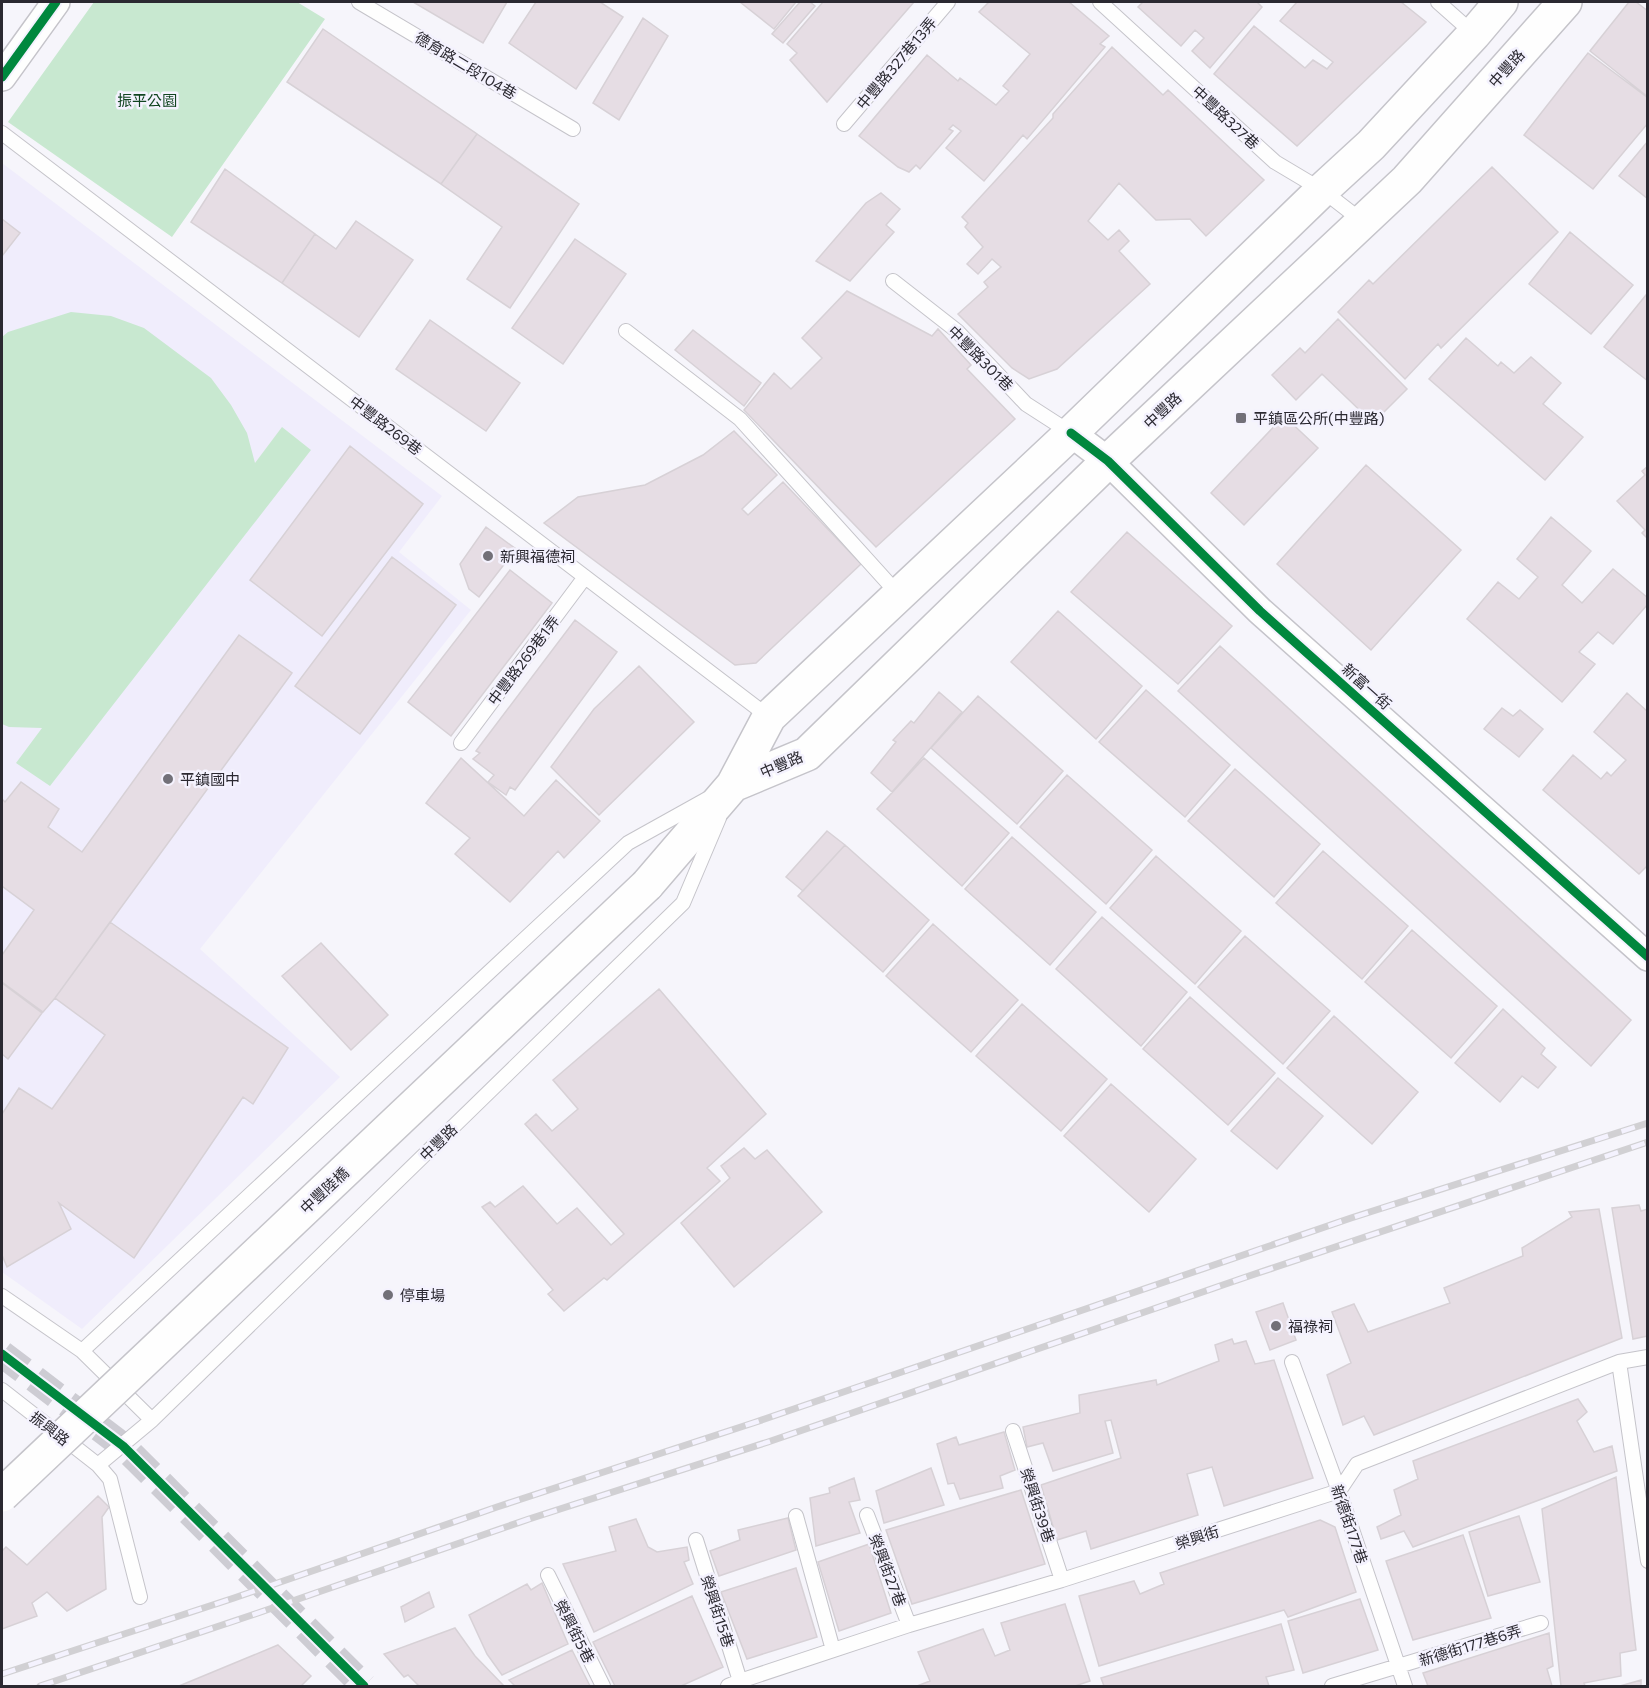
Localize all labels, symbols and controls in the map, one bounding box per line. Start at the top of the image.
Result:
street label: 中豐路327巷13弄 [852,13,940,113]
street label: 德育路二段104巷 [412,28,520,102]
street label: 中豐路 [1484,45,1528,91]
street label: 中豐路327巷 [1189,82,1263,152]
park label: 振平公園 [117,91,177,109]
street label: 中豐路301巷 [945,322,1017,394]
street label: 中豐路 [1139,388,1185,432]
street label: 中豐路269巷 [346,392,426,458]
place label: 平鎮區公所(中豐路) [1253,409,1385,427]
marker: 平鎮區公所(中豐路) [1234,411,1248,425]
place label: 新興福德祠 [500,547,575,565]
marker: 新興福德祠 [481,549,495,563]
street label: 中豐路269巷1弄 [483,612,563,708]
street label: 新富一街 [1339,659,1395,713]
street label: 中豐路 [757,747,805,781]
place label: 平鎮國中 [180,770,240,788]
marker: 平鎮國中 [161,772,175,786]
street label: 中豐路 [416,1120,460,1164]
street label: 中豐陸橋 [296,1163,352,1217]
place label: 停車場 [400,1286,445,1304]
marker: 停車場 [381,1288,395,1302]
place label: 福祿祠 [1288,1317,1333,1335]
marker: 福祿祠 [1269,1319,1283,1333]
street label: 振興路 [27,1407,73,1449]
street label: 榮興街39巷 [1017,1465,1059,1545]
street label: 新德街177巷 [1328,1482,1372,1566]
street label: 榮興街 [1173,1521,1221,1553]
street label: 榮興街27巷 [866,1531,910,1609]
street label: 榮興街15巷 [698,1573,738,1649]
street label: 榮興街5巷 [551,1596,599,1666]
street label: 新德街177巷6弄 [1417,1621,1523,1669]

